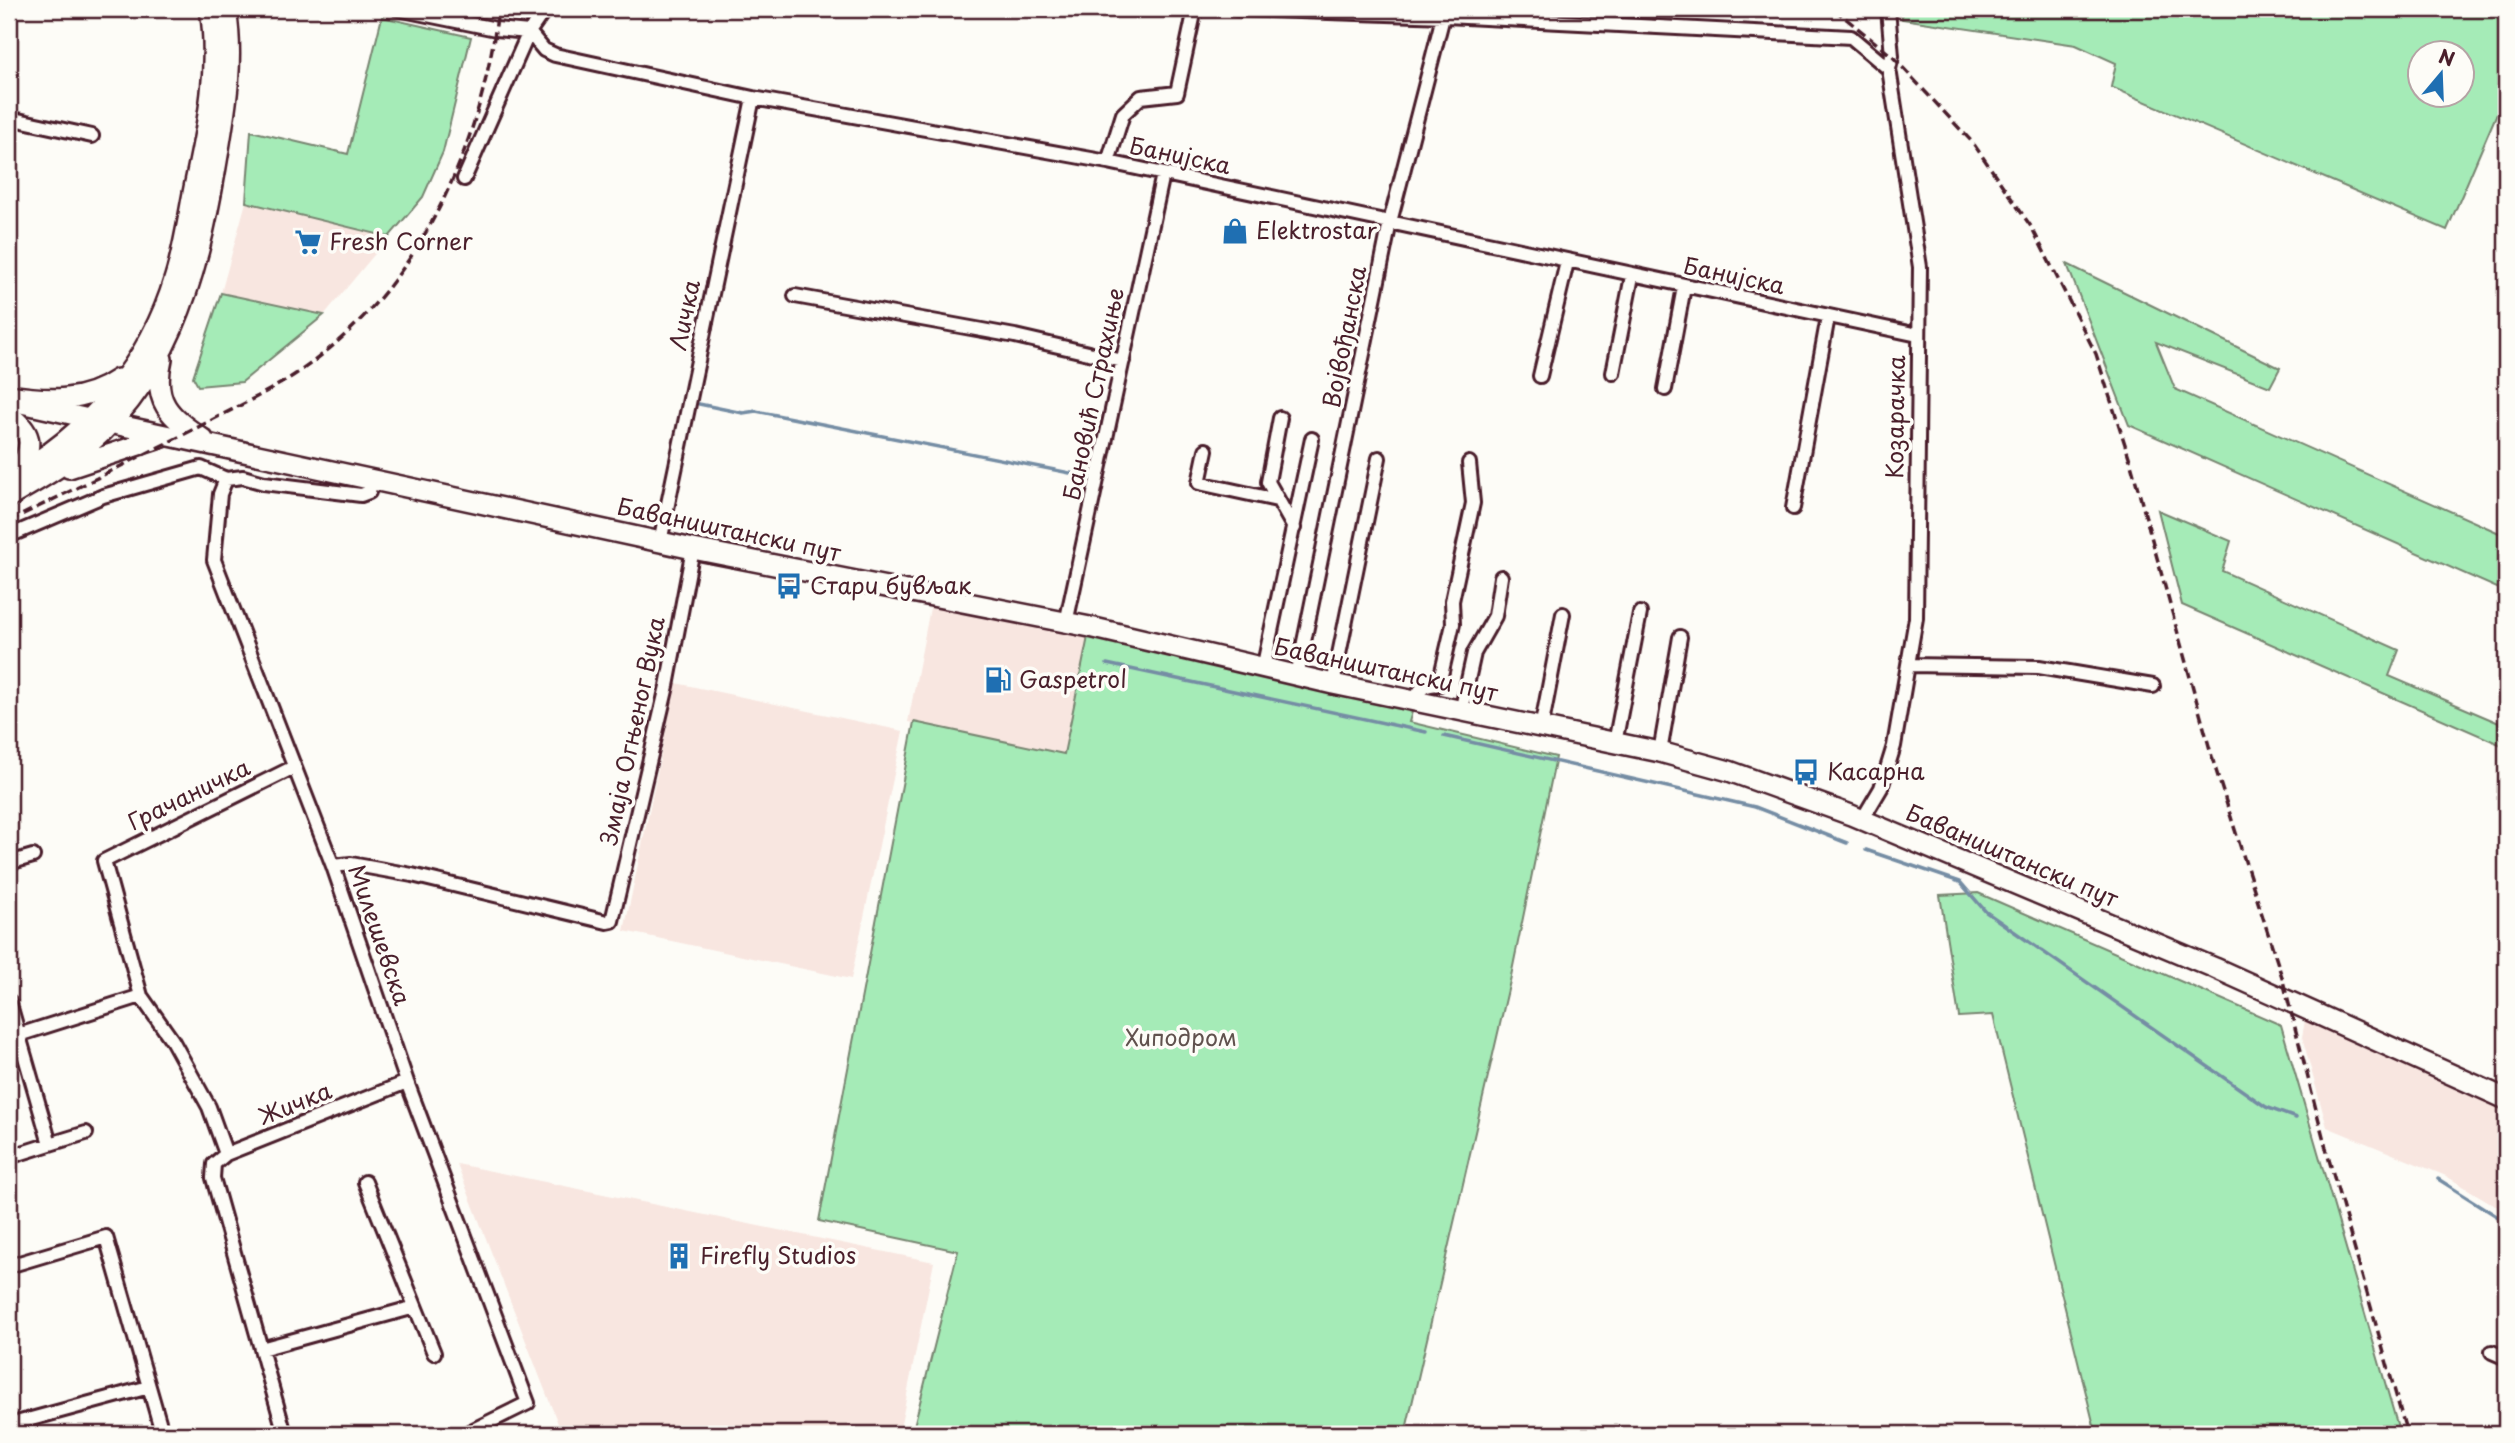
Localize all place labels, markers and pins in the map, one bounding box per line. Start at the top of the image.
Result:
place label: Elektrostar [1256,212,1378,247]
shop icon: Elektrostar [1220,216,1250,246]
place label: Fresh Corner [329,223,473,258]
supermarket icon: Fresh Corner [293,227,323,257]
place label: Стари бувљак [810,567,971,602]
bus stop icon: Стари бувљак [774,571,804,601]
place label: Gaspetrol [1019,661,1127,696]
fuel station icon: Gaspetrol [983,665,1013,695]
place label: Касарна [1827,753,1925,788]
bus stop icon: Касарна [1791,757,1821,787]
place label: Firefly Studios [700,1237,856,1272]
building icon: Firefly Studios [664,1241,694,1271]

